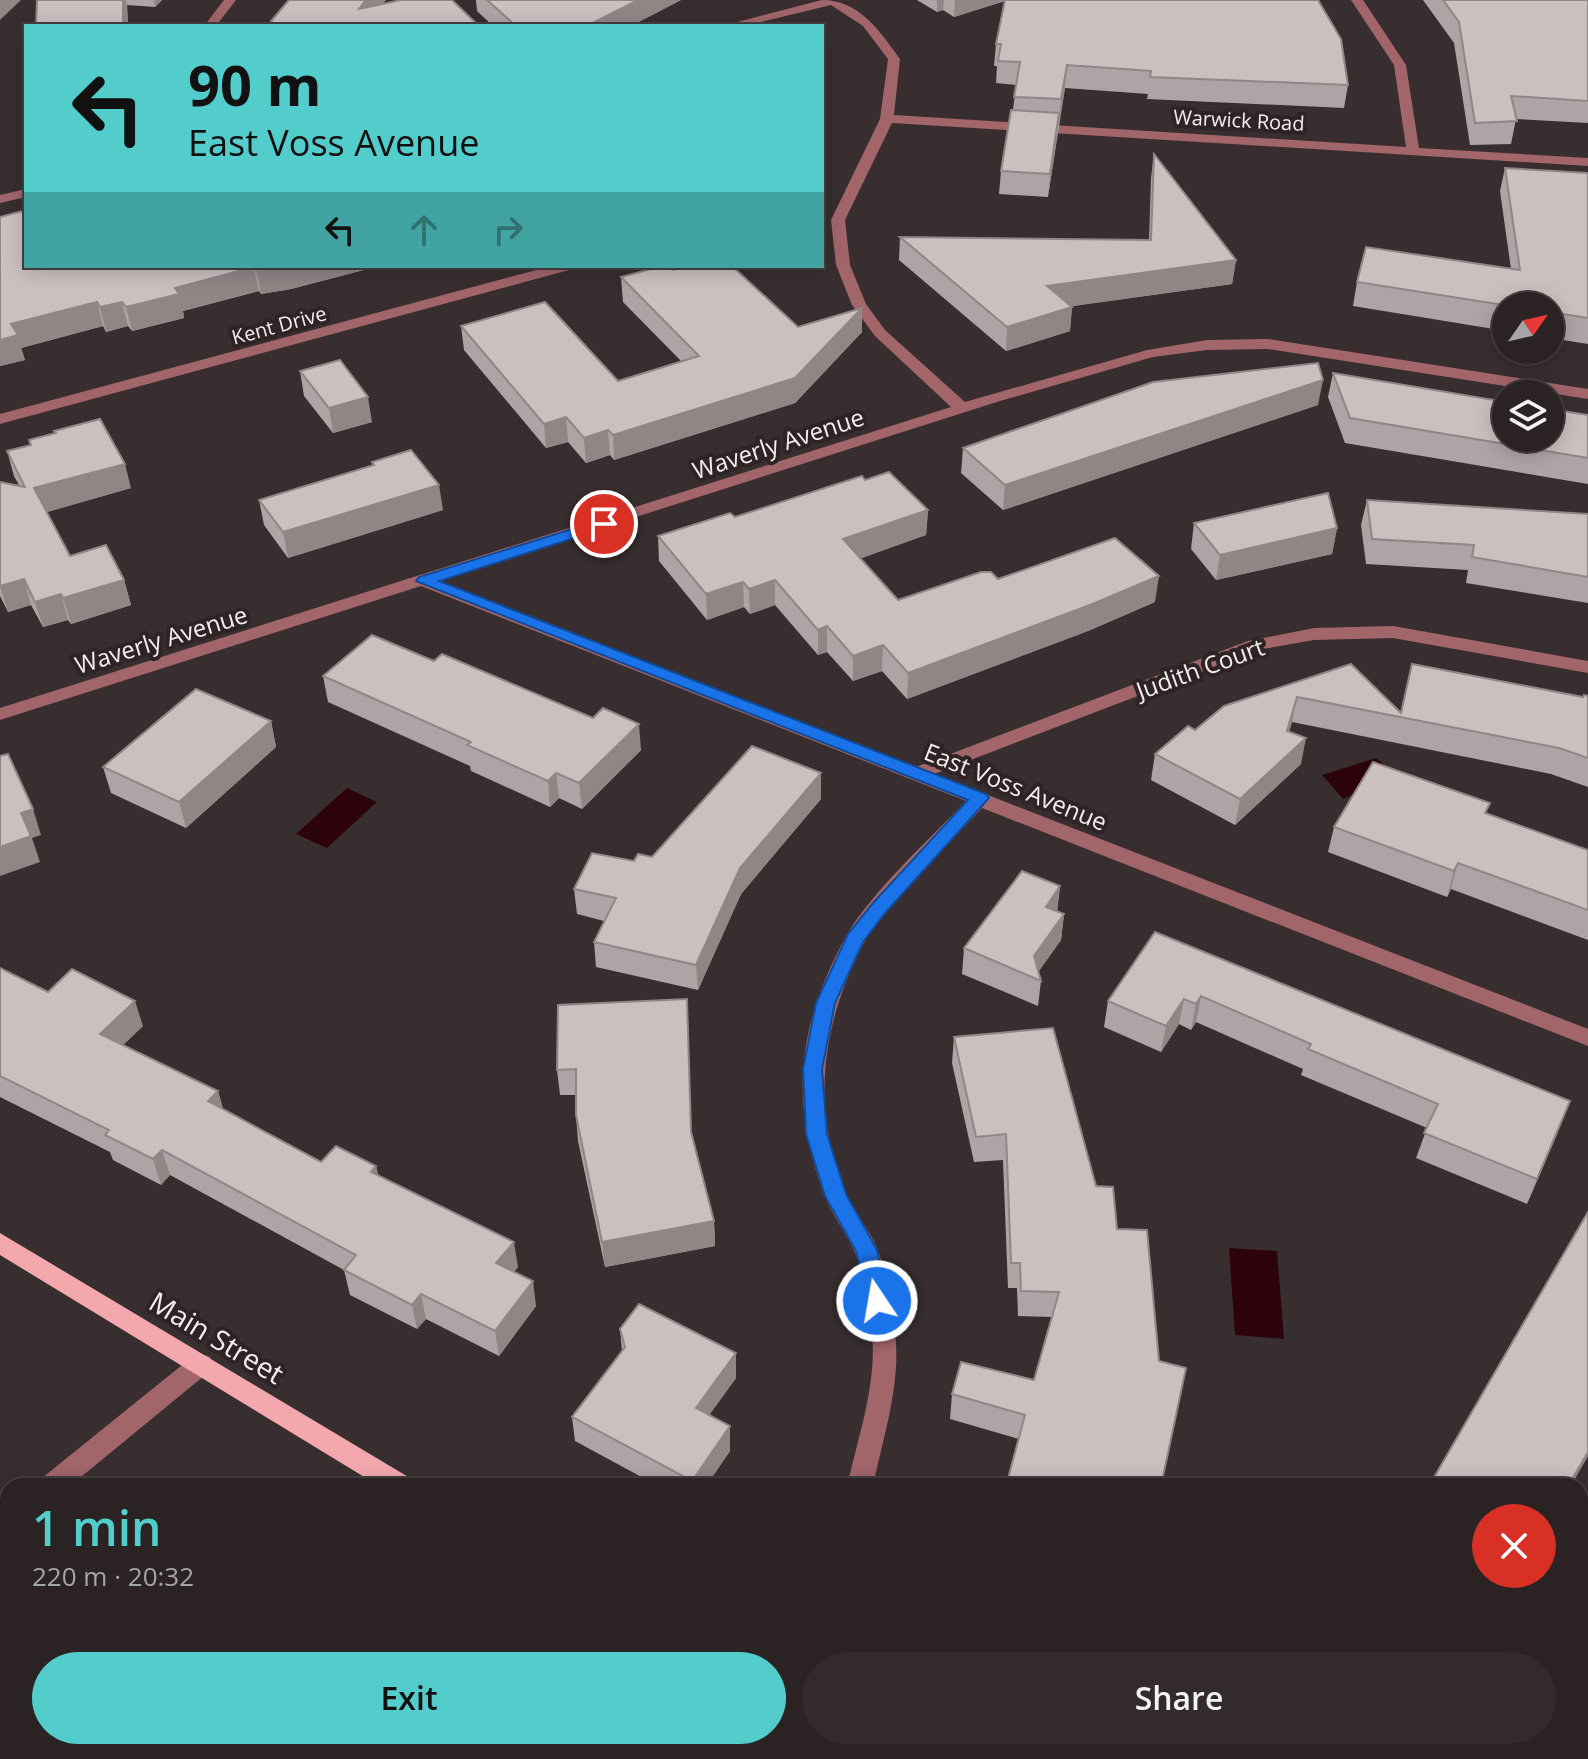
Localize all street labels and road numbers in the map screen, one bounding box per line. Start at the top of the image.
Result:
street label: Warwick Road [1173,103,1305,137]
street label: Kent Drive [229,299,329,351]
street label: Waverly Avenue [688,400,868,486]
street label: Waverly Avenue [71,597,251,681]
street label: Judith Court [1129,630,1269,707]
street label: East Voss Avenue [920,734,1112,838]
street label: Main Street [143,1282,291,1392]

